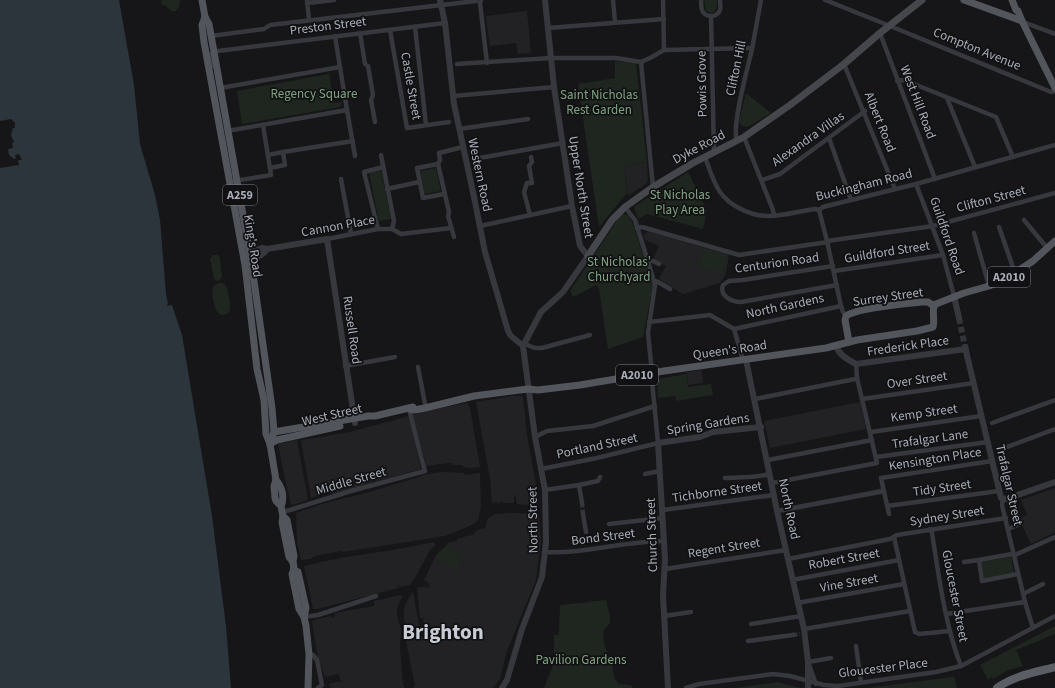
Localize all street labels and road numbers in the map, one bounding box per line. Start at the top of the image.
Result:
street label: Preston Street [289,12,368,40]
street label: Compton Avenue [930,23,1024,75]
street label: Clifton Hill [721,38,751,98]
street label: Castle Street [396,51,426,122]
street label: Powis Grove [692,51,712,117]
street label: West Hill Road [896,63,940,141]
street label: Albert Road [860,89,900,155]
street label: Alexandra Villas [768,107,848,171]
street label: Dyke Road [670,126,728,168]
street label: Upper North Street [564,135,598,240]
street label: Western Road [463,137,497,213]
street label: Buckingham Road [814,164,914,206]
street label: Clifton Street [954,181,1028,217]
road number: A259 [223,185,257,205]
street label: Guildford Road [925,194,969,278]
street label: Cannon Place [300,211,376,241]
street label: King's Road [239,213,267,279]
street label: Guildford Street [843,236,932,268]
street label: Centurion Road [734,248,820,278]
road number: A2010 [988,267,1030,287]
street label: Surrey Street [852,283,925,311]
street label: North Gardens [744,289,826,323]
street label: Russell Road [338,295,366,365]
street label: Frederick Place [866,331,950,361]
street label: Queen's Road [692,336,768,364]
road number: A2010 [616,365,658,385]
street label: Over Street [886,367,949,393]
street label: West Street [300,399,365,431]
street label: Kemp Street [890,399,959,427]
street label: Spring Gardens [665,409,751,439]
street label: Trafalgar Lane [891,425,969,453]
street label: Portland Street [555,429,640,463]
street label: Trafalgar Street [991,442,1027,528]
street label: Kensington Place [887,443,983,475]
street label: Middle Street [314,462,389,500]
street label: Tidy Street [912,475,973,501]
street label: Tichborne Street [671,477,764,507]
street label: North Road [774,477,804,541]
street label: North Street [523,486,543,553]
street label: Church Street [642,497,662,572]
street label: Sydney Street [909,501,986,531]
street label: Bond Street [570,524,637,550]
street label: Regent Street [686,533,762,563]
street label: Robert Street [807,544,882,574]
street label: Gloucester Street [937,549,973,644]
street label: Vine Street [819,569,880,597]
street label: Gloucester Place [837,654,929,682]

